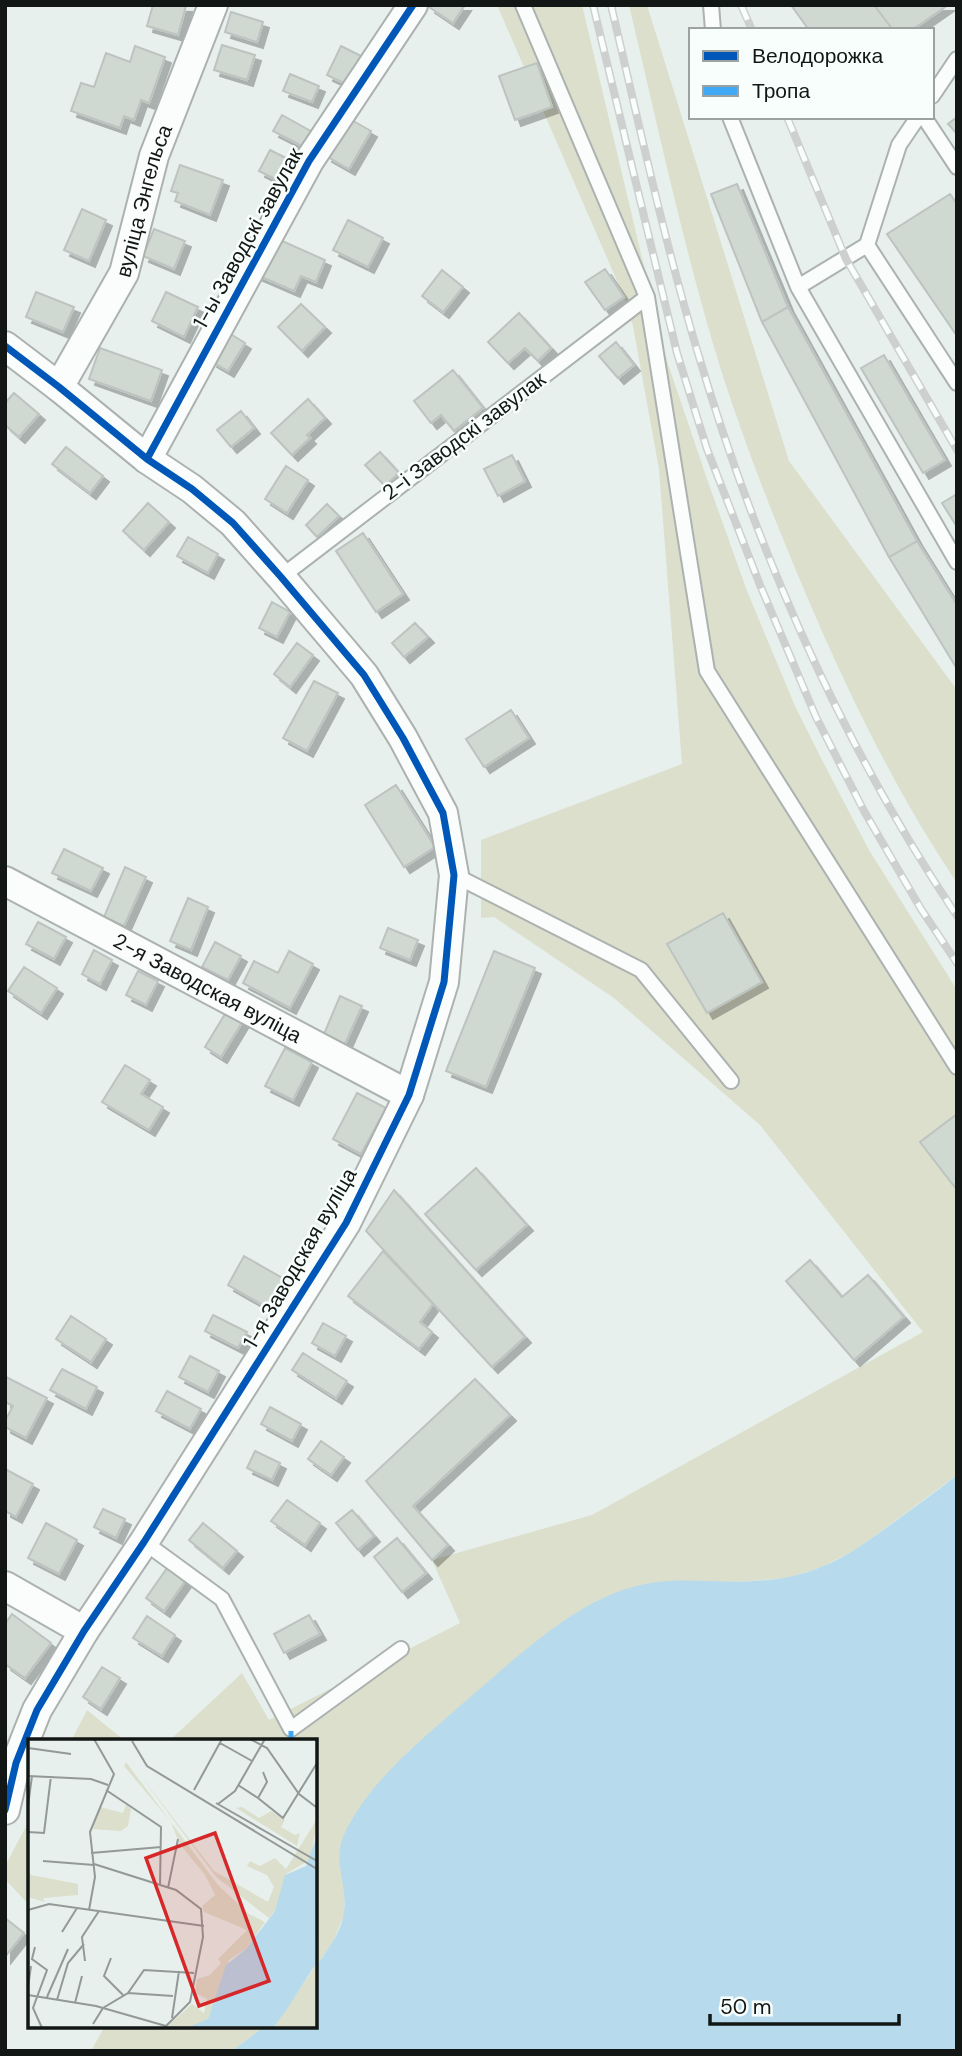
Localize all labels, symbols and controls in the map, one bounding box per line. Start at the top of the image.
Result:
legend [689,28,934,119]
text: Велодорожка [752,42,883,70]
text: Тропа [752,77,810,105]
street label: вуліца Энгельса [109,120,179,280]
street label: 1-ы Заводскі завулак [187,142,310,333]
street label: 2-і Заводскі завулак [377,365,552,507]
street label: 2-я Заводская вуліца [108,927,307,1050]
street label: 1-я Заводская вуліца [237,1162,363,1353]
inset map [28,1739,317,2028]
scale bar [710,1982,899,2026]
text: 50 m [720,1993,771,2021]

